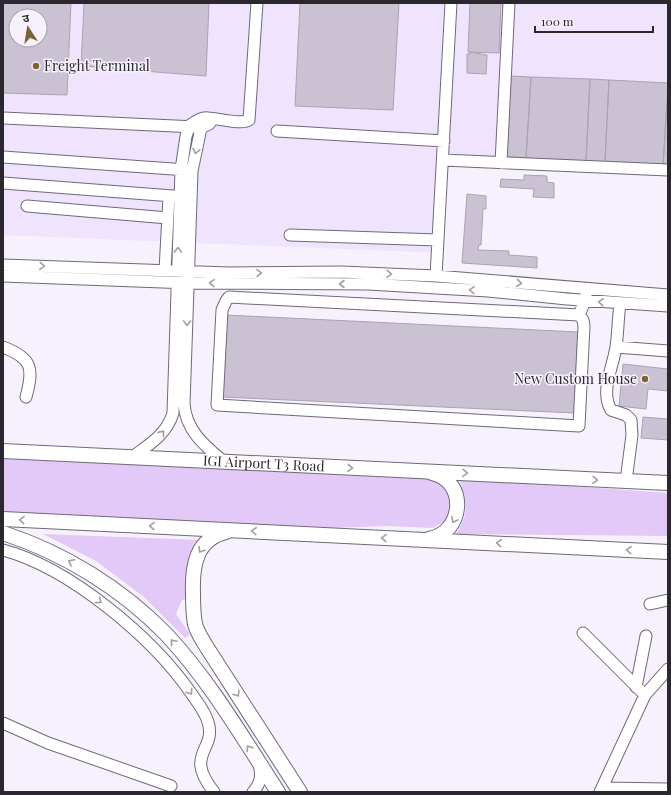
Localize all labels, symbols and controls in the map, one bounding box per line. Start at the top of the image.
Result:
north arrow [8,8,48,48]
scale bar [535,8,653,34]
text: उ [21,10,31,26]
text: 100 m [541,13,574,29]
place label: Freight Terminal [44,56,150,75]
marker: Freight Terminal [31,61,41,71]
one-way arrow [192,148,200,154]
one-way arrow [174,247,183,253]
one-way arrow [39,262,45,270]
one-way arrow [256,269,262,277]
one-way arrow [386,270,392,278]
one-way arrow [516,278,522,287]
one-way arrow [209,279,215,287]
one-way arrow [339,280,345,288]
one-way arrow [469,286,475,295]
one-way arrow [598,298,604,307]
one-way arrow [183,320,192,326]
place label: New Custom House [514,369,637,388]
marker: New Custom House [640,374,650,384]
one-way arrow [157,430,164,437]
street label: IGI Airport T3 Road [202,451,325,475]
one-way arrow [347,463,353,472]
one-way arrow [462,469,468,478]
one-way arrow [592,475,598,484]
one-way arrow [19,516,25,524]
one-way arrow [451,516,458,523]
one-way arrow [149,522,155,531]
one-way arrow [251,527,257,536]
one-way arrow [381,533,387,542]
one-way arrow [496,539,502,548]
one-way arrow [198,545,205,552]
one-way arrow [626,545,632,554]
one-way arrow [68,560,75,567]
one-way arrow [94,596,101,603]
one-way arrow [170,640,177,647]
one-way arrow [185,688,192,695]
one-way arrow [232,690,240,697]
one-way arrow [247,745,254,752]

